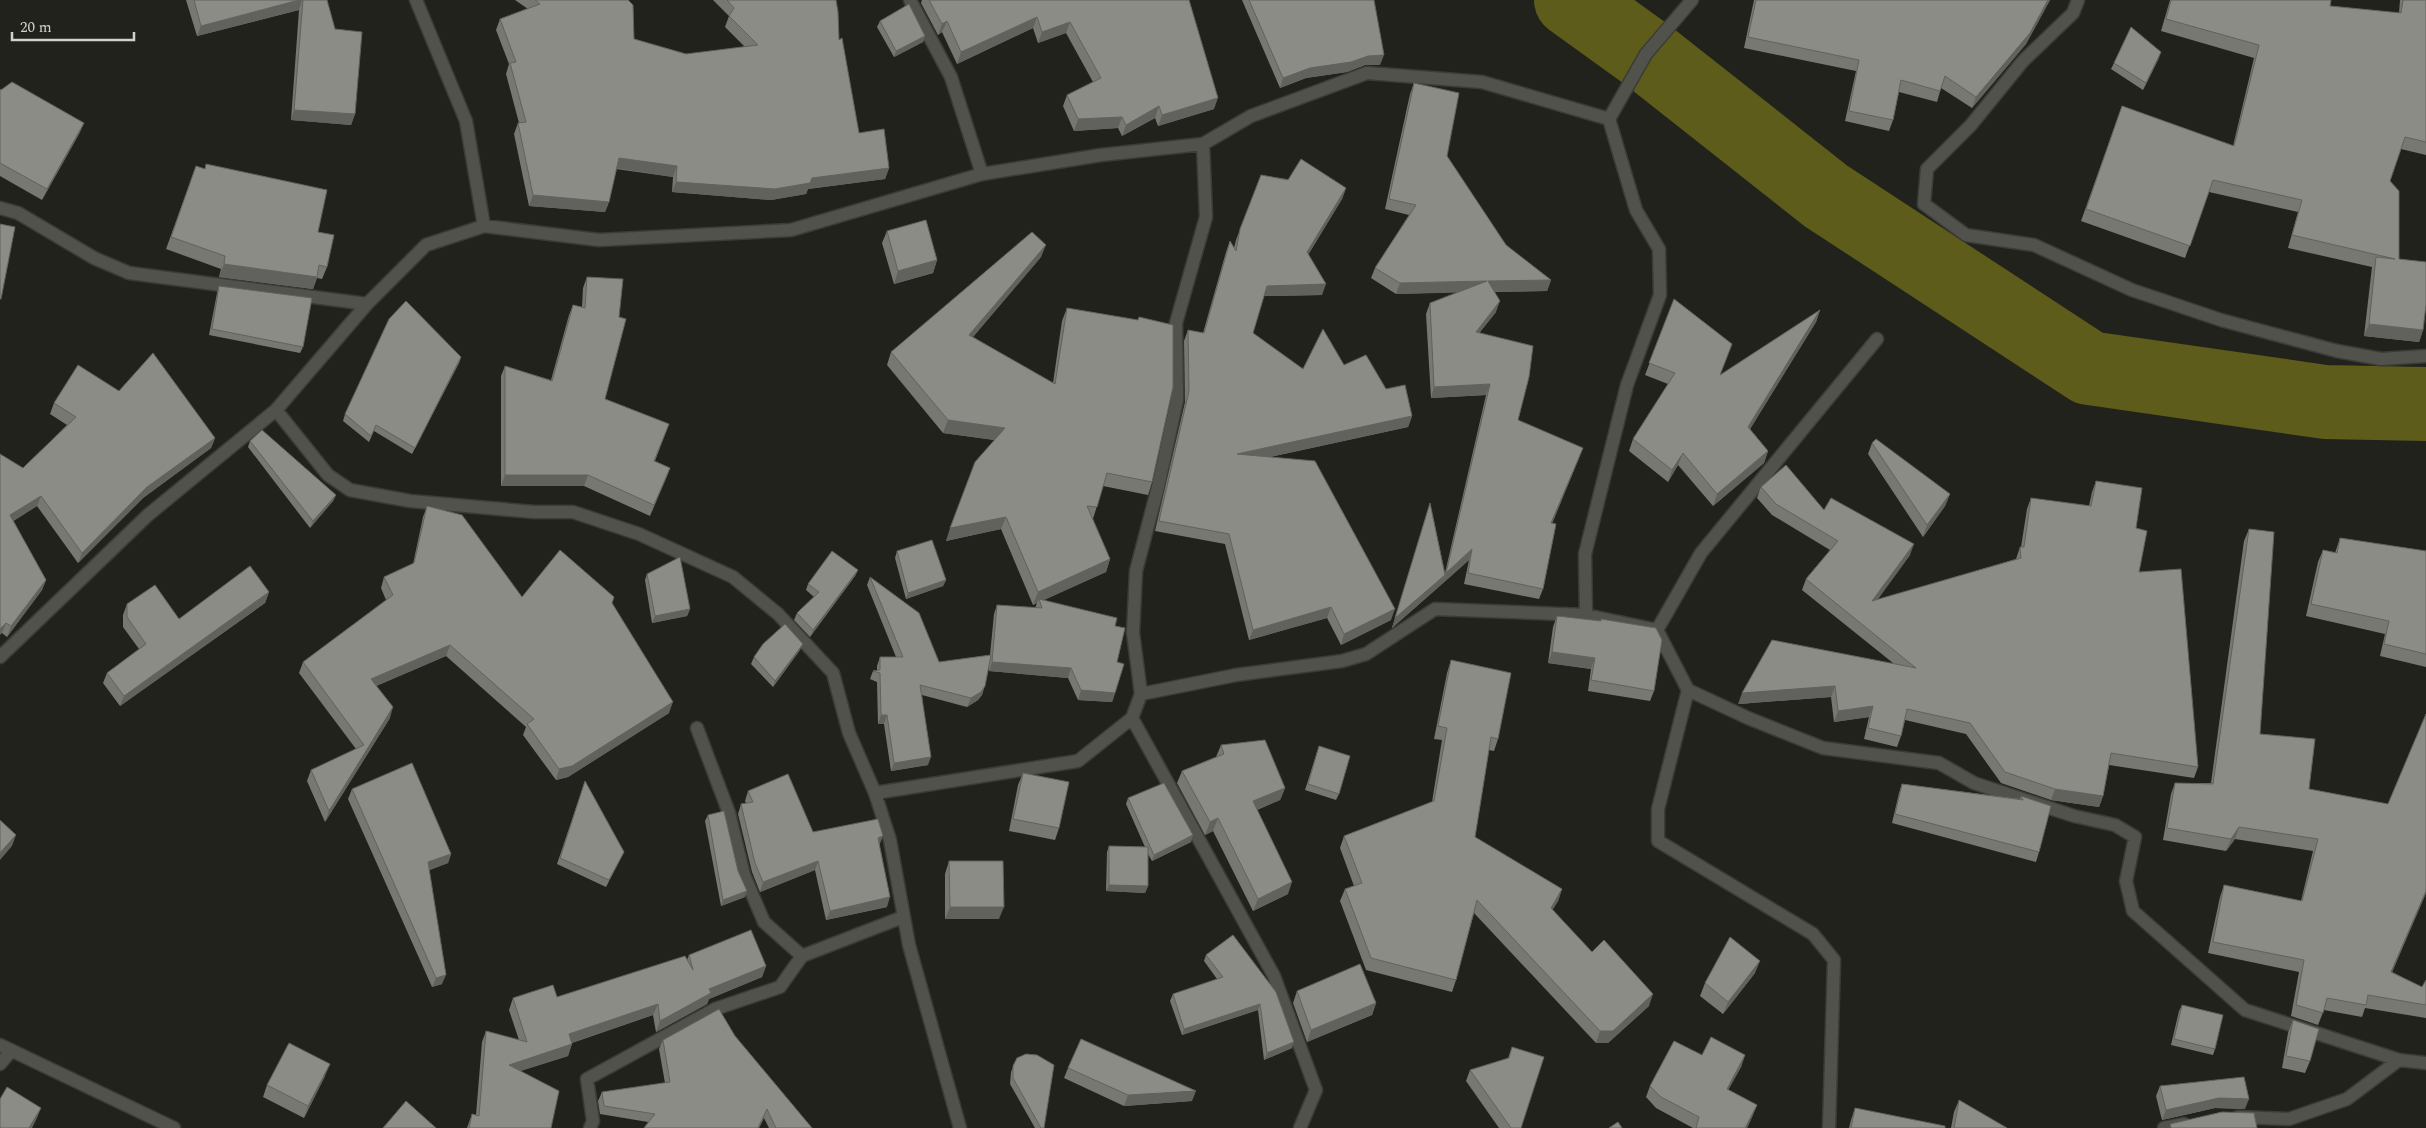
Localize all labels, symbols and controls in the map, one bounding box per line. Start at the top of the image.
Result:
scale bar [12,10,135,42]
text: 20 m [20,16,52,39]

